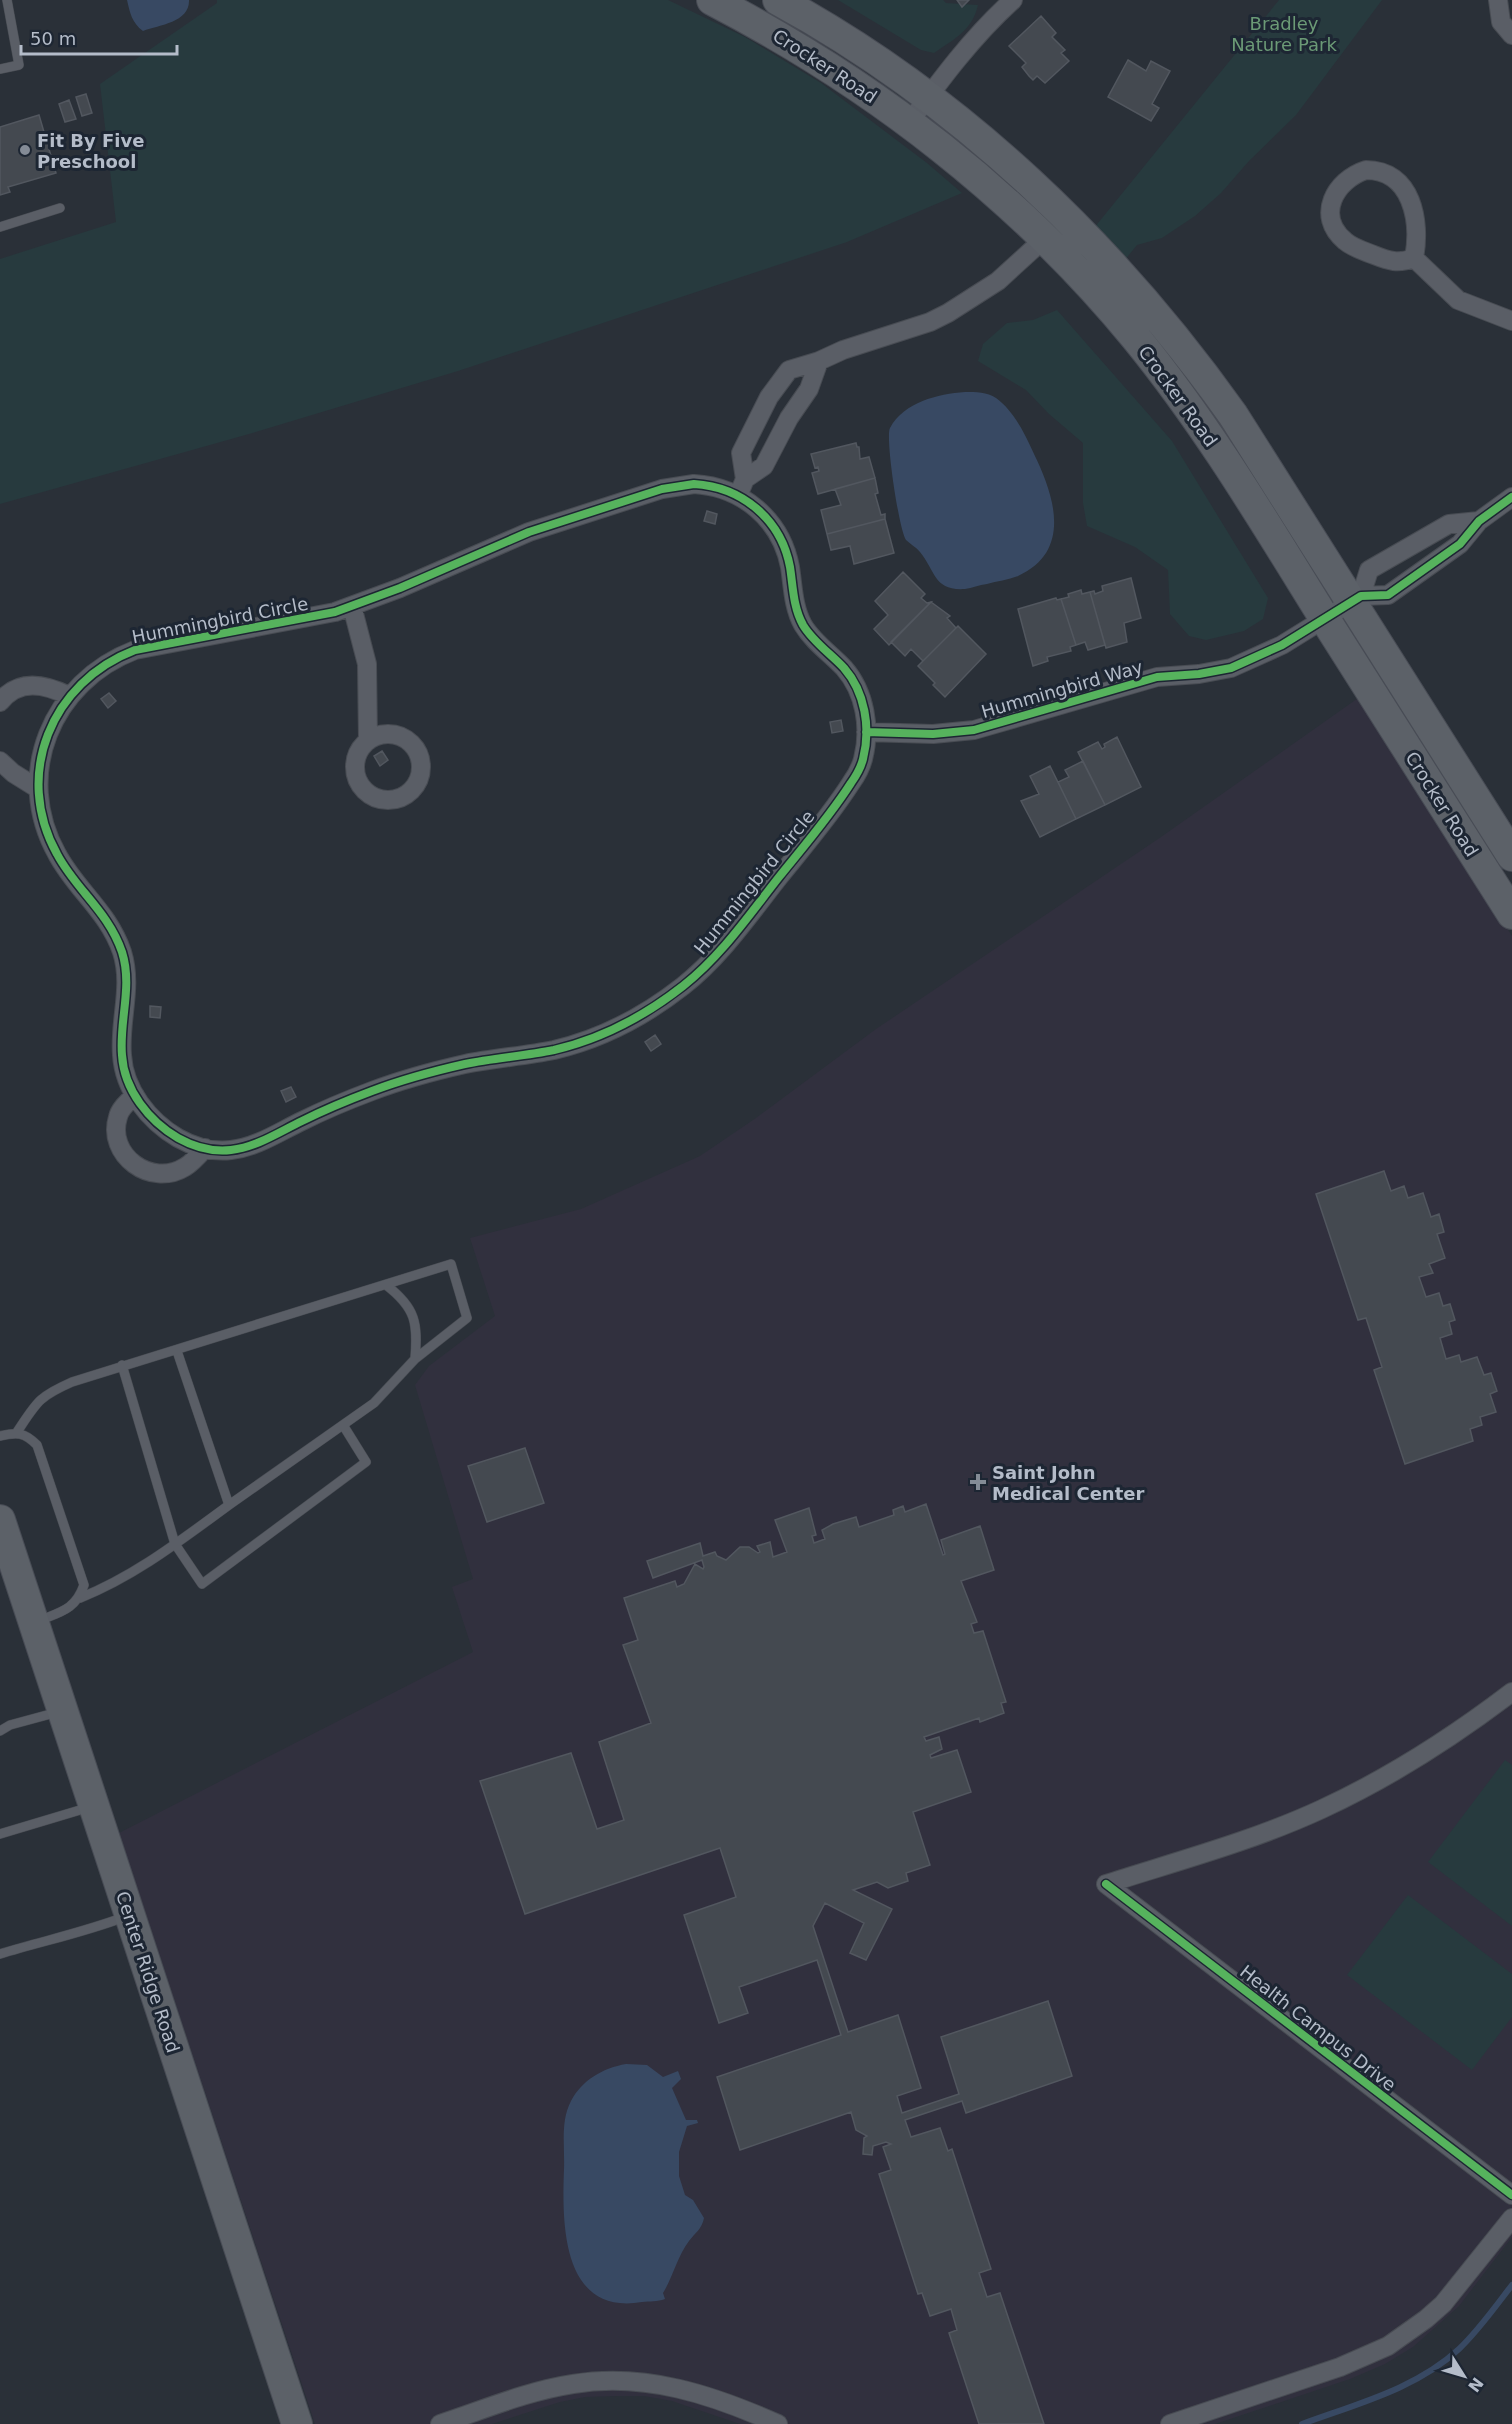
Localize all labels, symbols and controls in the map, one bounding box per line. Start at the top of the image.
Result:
park label: Bradley Nature Park [1231,13,1337,55]
scale bar [21,18,177,56]
street label: Crocker Road [769,25,881,107]
text: 50 m [30,28,76,49]
place label: Fit By Five Preschool [37,130,144,172]
marker: Fit By Five Preschool [18,143,32,157]
street label: Crocker Road [1134,341,1222,451]
street label: Hummingbird Circle [130,593,310,647]
street label: Hummingbird Way [979,656,1145,722]
street label: Crocker Road [1401,748,1483,860]
street label: Hummingbird Circle [689,806,819,958]
place label: Saint John Medical Center [992,1462,1144,1504]
marker: Saint John Medical Center [969,1473,987,1491]
street label: Center Ridge Road [112,1889,184,2055]
street label: Health Campus Drive [1236,1961,1400,2095]
north arrow [1434,2346,1494,2406]
text: N [1464,2374,1487,2396]

